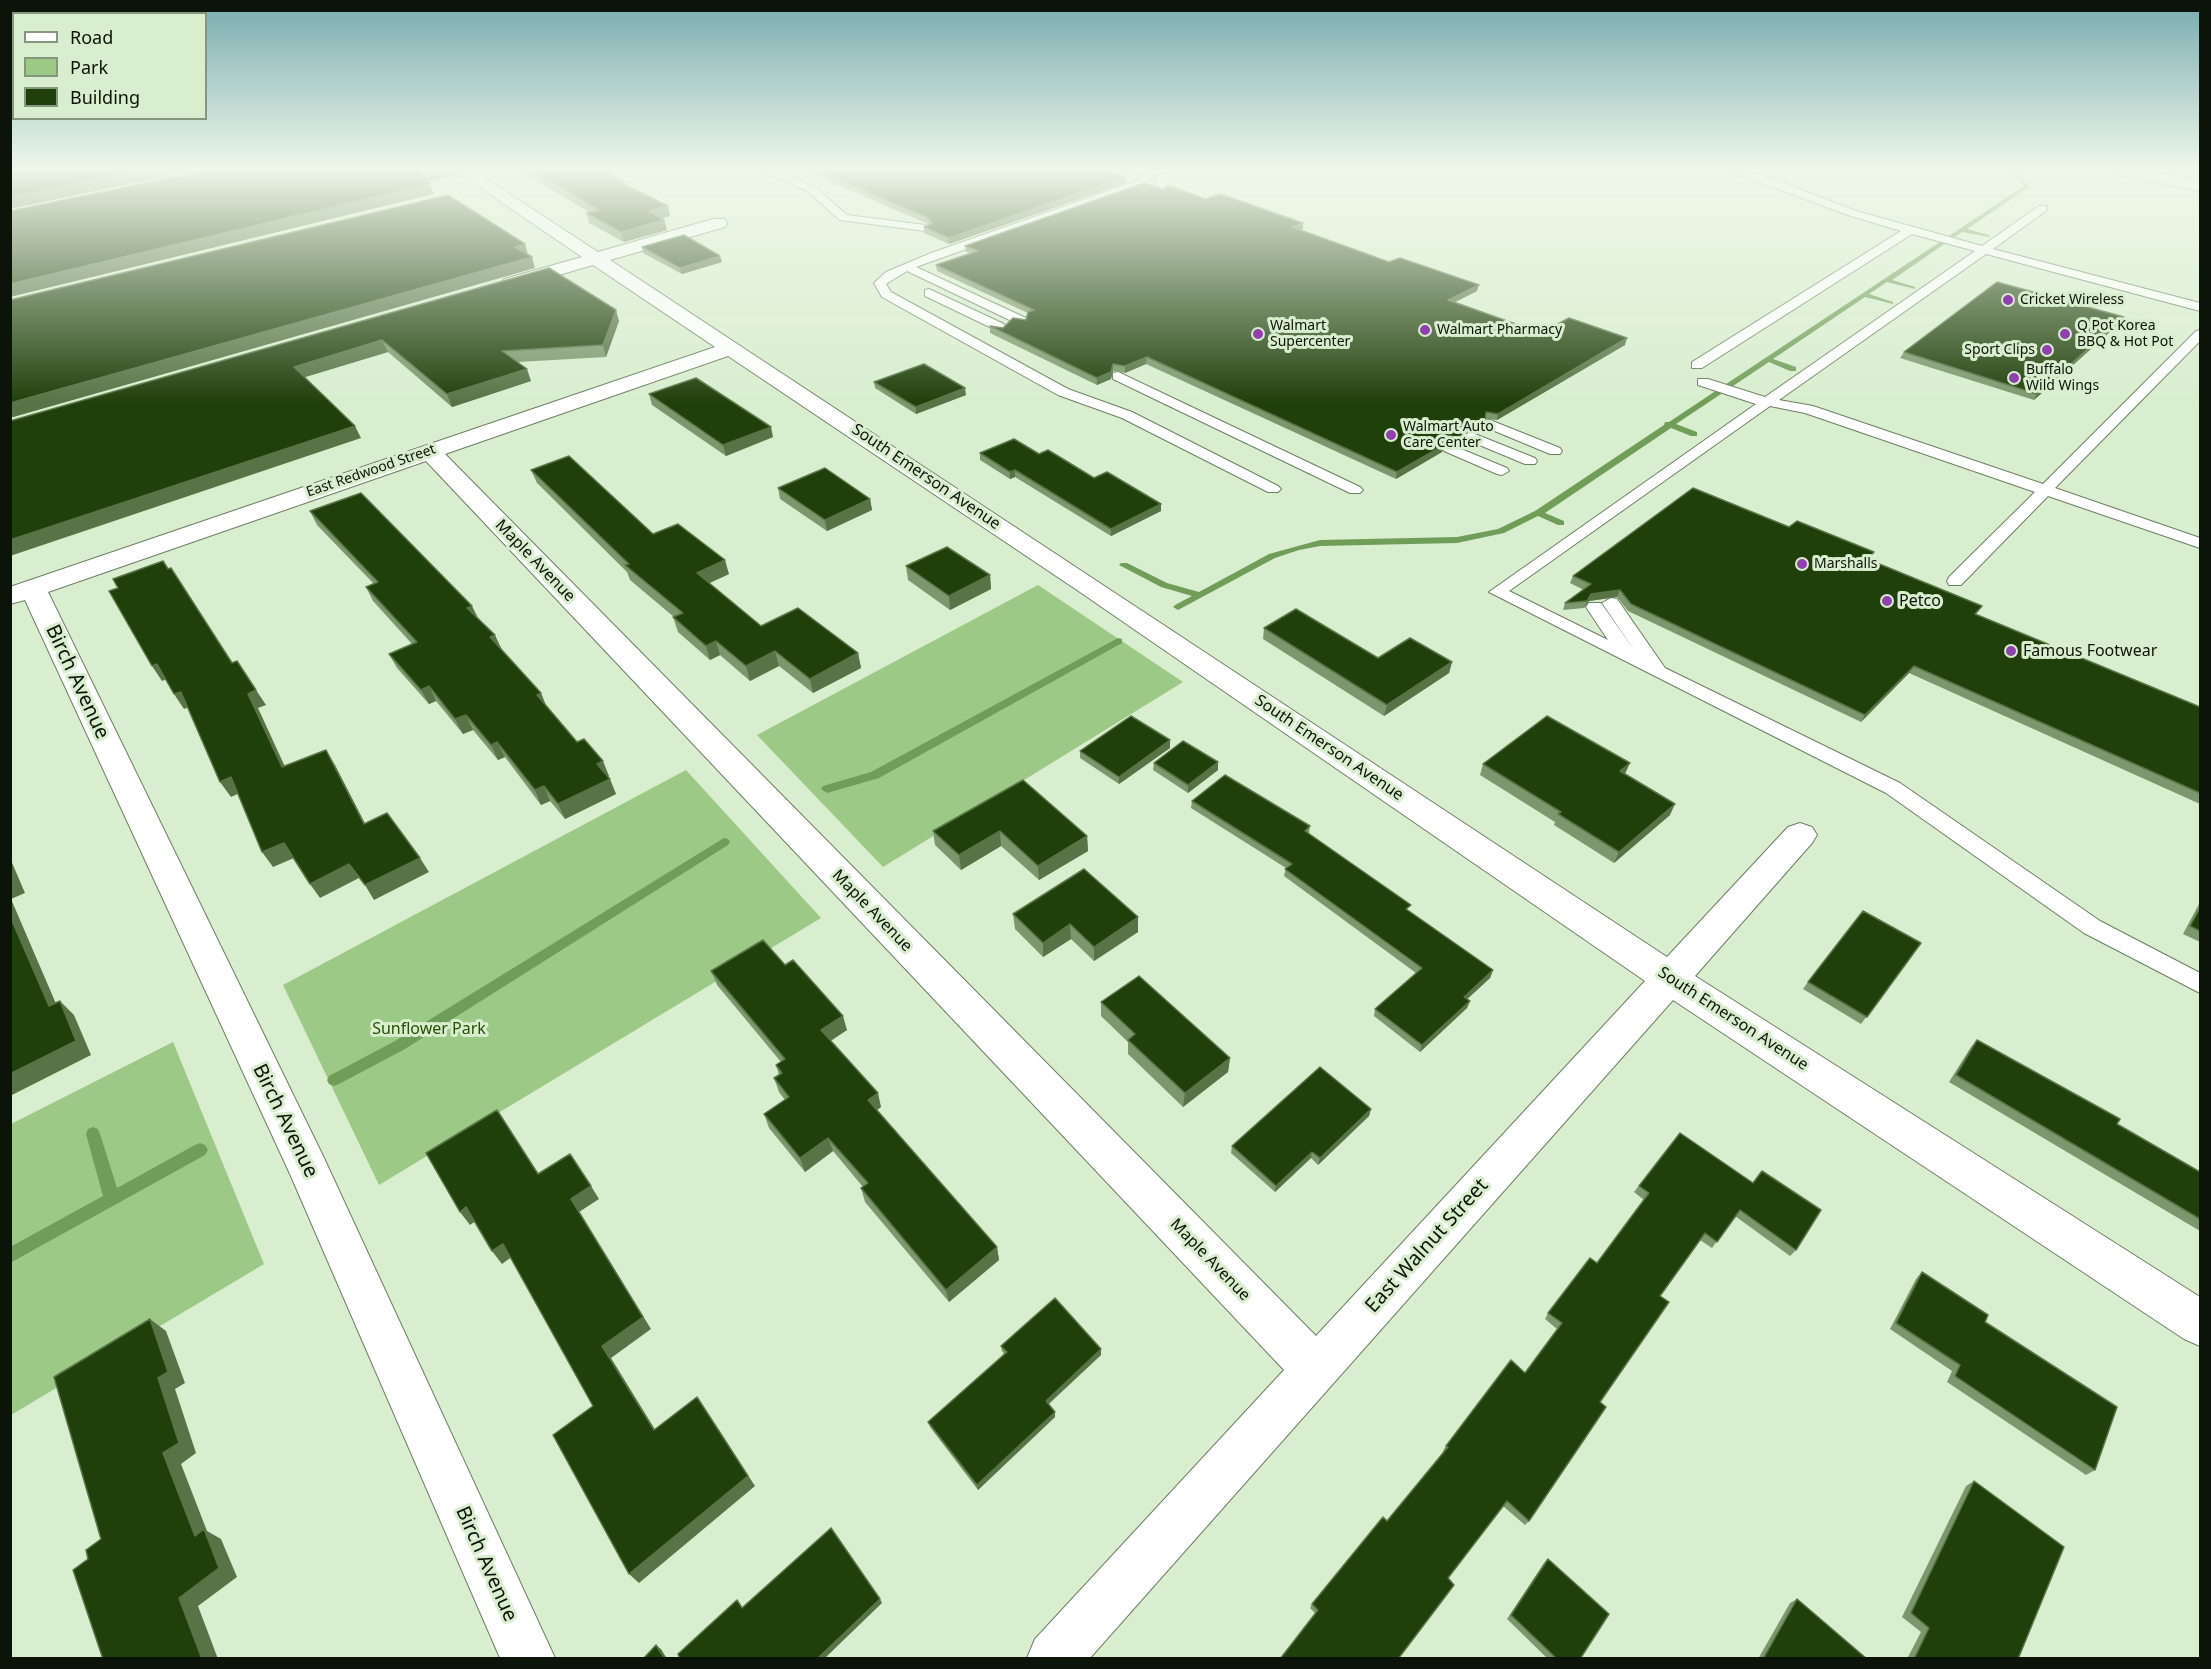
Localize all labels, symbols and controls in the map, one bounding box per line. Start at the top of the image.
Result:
legend [12,12,207,120]
text: Road [70,25,113,49]
text: Park [70,55,108,79]
text: Building [70,85,140,109]
place label: Cricket Wireless [2020,292,2124,308]
marker: Cricket Wireless [2001,293,2015,307]
place label: Walmart Supercenter [1270,318,1350,350]
place label: Q Pot Korea BBQ & Hot Pot [2077,318,2173,350]
place label: Walmart Pharmacy [1437,322,1562,338]
marker: Walmart Pharmacy [1418,323,1432,337]
marker: Walmart Supercenter [1251,327,1265,341]
marker: Q Pot Korea BBQ & Hot Pot [2058,327,2072,341]
place label: Sport Clips [1964,342,2035,358]
marker: Sport Clips [2040,343,2054,357]
place label: Buffalo Wild Wings [2026,362,2099,394]
marker: Buffalo Wild Wings [2007,371,2021,385]
place label: Walmart Auto Care Center [1403,419,1494,452]
street label: South Emerson Avenue [848,420,1004,534]
marker: Walmart Auto Care Center [1384,428,1398,442]
street label: East Redwood Street [304,441,438,501]
street label: Maple Avenue [491,516,579,606]
place label: Marshalls [1814,556,1877,572]
marker: Marshalls [1795,557,1809,571]
place label: Petco [1899,591,1941,611]
marker: Petco [1880,594,1894,608]
street label: Birch Avenue [40,621,114,743]
place label: Famous Footwear [2023,641,2157,661]
marker: Famous Footwear [2004,644,2018,658]
street label: South Emerson Avenue [1251,691,1407,805]
street label: Maple Avenue [828,866,916,956]
street label: South Emerson Avenue [1654,963,1812,1075]
park label: Sunflower Park [372,1019,486,1039]
street label: Birch Avenue [247,1060,323,1182]
street label: East Walnut Street [1361,1174,1493,1318]
street label: Maple Avenue [1166,1215,1254,1305]
street label: Birch Avenue [450,1503,522,1625]

